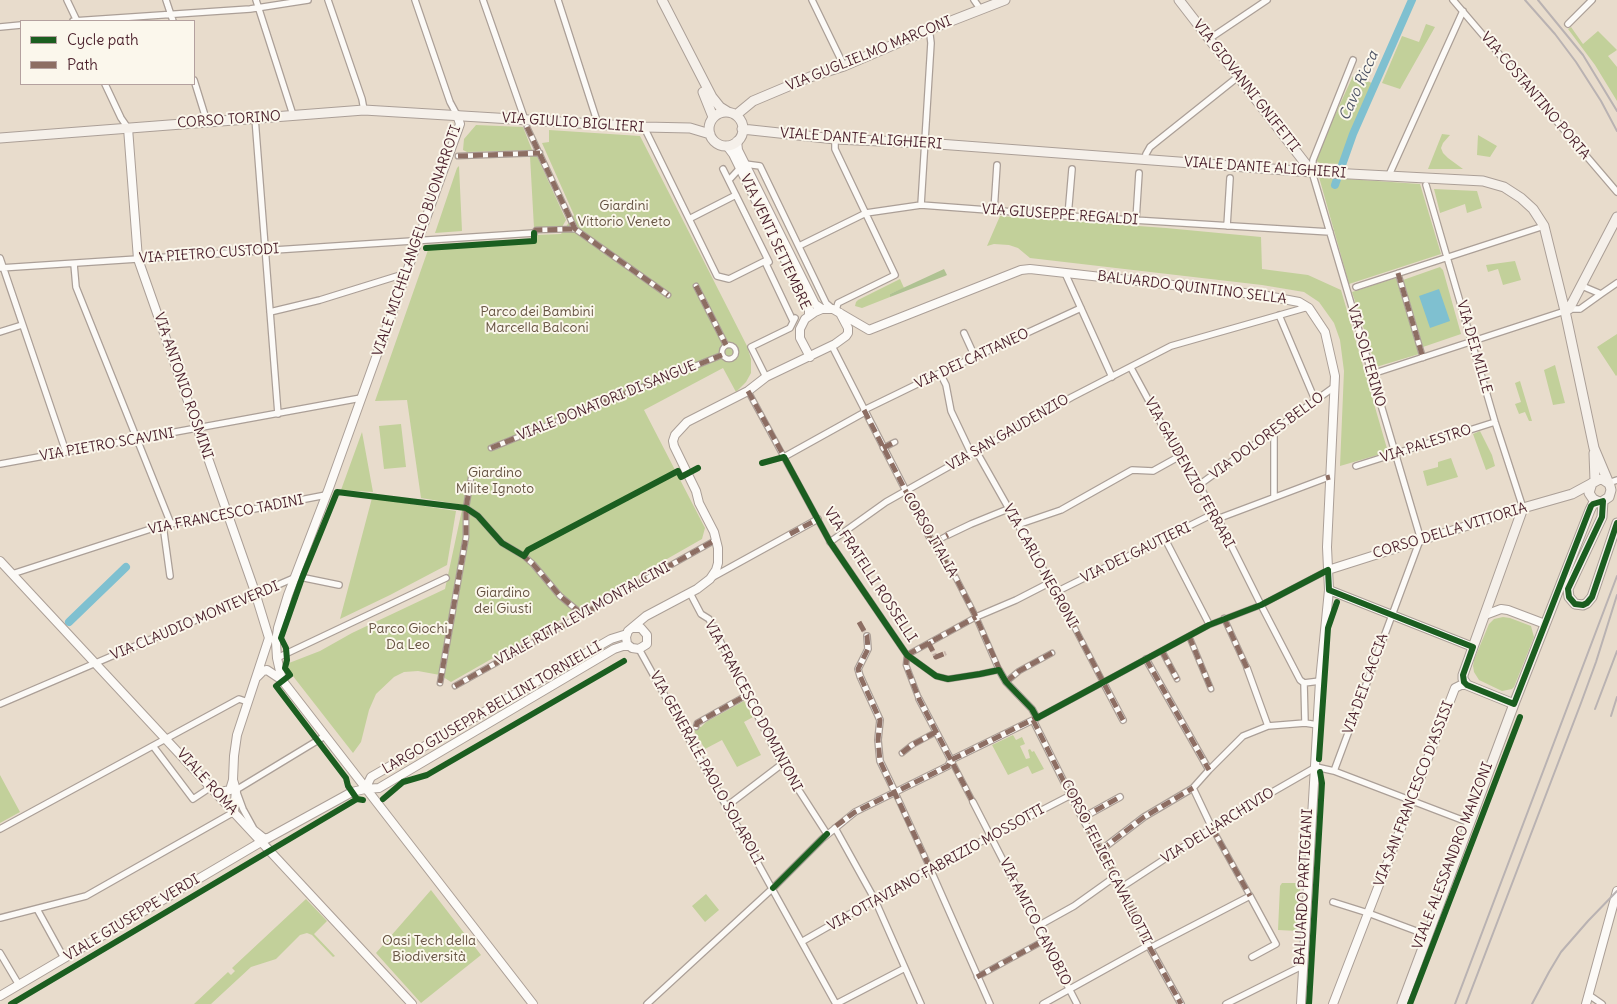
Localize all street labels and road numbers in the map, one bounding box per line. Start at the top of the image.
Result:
street label: VIA GUGLIELMO MARCONI [784,13,954,95]
street label: VIA GIOVANNI GNIFETTI [1189,17,1303,155]
street label: VIA COSTANTINO PORTA [1477,29,1593,163]
street label: CORSO TORINO [177,108,281,132]
street label: VIA GIULIO BIGLIERI [501,110,645,136]
street label: VIALE MICHELANGELO BUONARROTI [369,123,465,359]
street label: VIALE DANTE ALIGHIERI [779,125,943,153]
street label: VIALE DANTE ALIGHIERI [1183,154,1347,182]
street label: VIA VENTI SETTEMBRE [736,172,814,312]
street label: VIA GIUSEPPE REGALDI [981,201,1139,229]
street label: VIA PIETRO CUSTODI [138,241,280,267]
street label: BALUARDO QUINTINO SELLA [1097,268,1287,308]
street label: VIA DEI MILLE [1453,299,1495,395]
street label: VIA SOLFERINO [1343,303,1389,409]
street label: VIA ANTONIO ROSMINI [150,310,216,462]
street label: VIA DEI CATTANEO [912,325,1032,393]
street label: VIALE DONATORI DI SANGUE [515,357,699,445]
street label: VIA DOLORES BELLO [1207,389,1327,483]
street label: VIA SAN GAUDENZIO [944,391,1072,475]
street label: VIA GAUDENZIO FERRARI [1141,395,1237,551]
street label: VIA PALESTRO [1378,421,1474,467]
street label: VIA PIETRO SCAVINI [38,425,176,465]
street label: CORSO ITALIA [899,490,961,580]
street label: VIA FRANCESCO TADINI [147,492,305,538]
street label: CORSO DELLA VITTORIA [1371,500,1529,562]
street label: VIA CARLO NEGRONI [999,501,1081,631]
street label: VIA FRATELLI ROSSELLI [820,504,920,646]
street label: VIA DEI GAUTIERI [1078,519,1194,587]
street label: VIALE RITA LEVI MONTALCINI [493,559,673,669]
street label: VIA CLAUDIO MONTEVERDI [108,578,282,664]
street label: VIA FRANCESCO DOMINIONI [701,618,805,794]
street label: VIA DEI CACCIA [1340,631,1392,737]
street label: LARGO GIUSEPPA BELLINI TORNIELLI [380,638,604,778]
street label: VIA GENERALE PAOLO SOLAROLI [646,669,766,867]
street label: VIA SAN FRANCESCO D'ASSISI [1371,699,1457,889]
street label: VIALE ROMA [173,746,241,818]
street label: VIALE ALESSANDRO MANZONI [1409,760,1497,952]
street label: CORSO FELICE CAVALLOTTI [1057,777,1155,947]
street label: VIA DELL'ARCHIVIO [1158,784,1278,868]
street label: VIA OTTAVIANO FABRIZIO MOSSOTTI [825,801,1047,935]
street label: BALUARDO PARTIGIANI [1292,808,1316,966]
street label: VIA AMICO CANOBIO [996,855,1074,989]
street label: VIALE GIUSEPPE VERDI [61,871,203,965]

